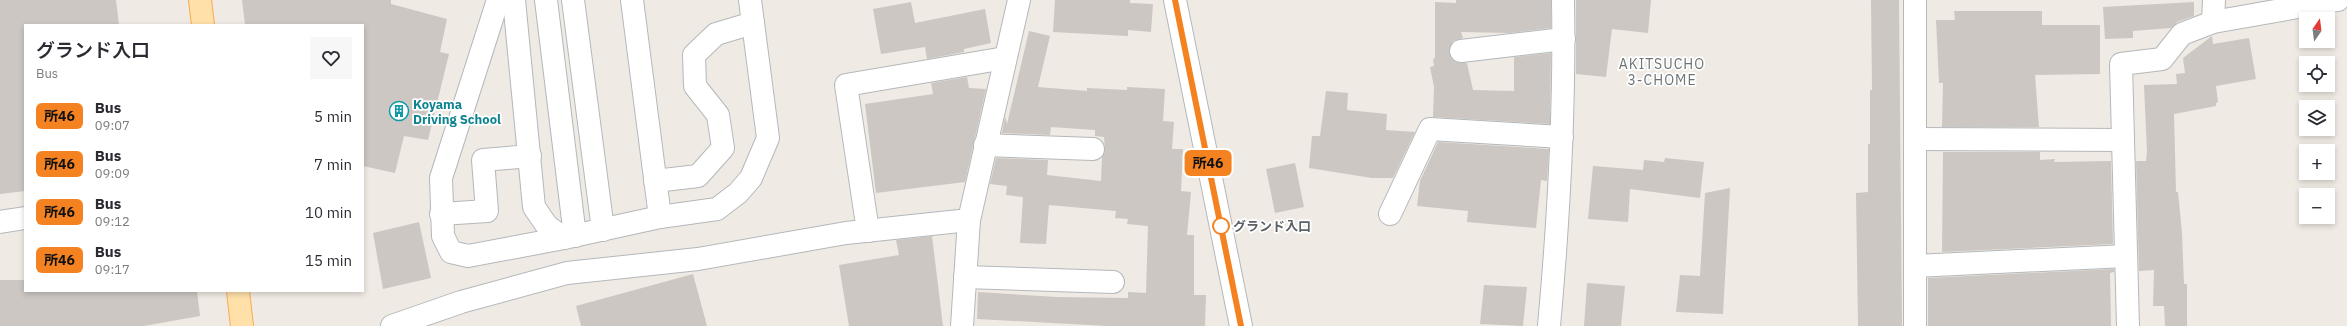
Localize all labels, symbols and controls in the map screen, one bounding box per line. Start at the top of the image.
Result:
north arrow [2299,12,2335,48]
map controls [2299,12,2335,224]
button: heart [310,37,352,79]
text: グランド入口 [36,38,150,62]
district label: AKITSUCHO 3-CHOME [1619,55,1705,89]
button: locate [2299,56,2335,92]
text: Bus [36,65,58,82]
place label: Koyama Driving School [413,96,501,128]
text: Bus [95,98,121,117]
building icon: Koyama Driving School [388,100,410,122]
button: layers [2299,100,2335,136]
text: 所46 [44,107,75,125]
text: 5 min [314,107,352,126]
text: 09:07 [95,117,130,134]
button: + [2299,144,2335,180]
text: Bus [95,146,121,165]
line badge: 所46 [1185,150,1231,176]
text: 所46 [1193,154,1223,172]
text: 所46 [44,155,75,173]
text: 7 min [314,155,352,174]
text: 09:09 [95,165,130,182]
button: − [2299,188,2335,224]
text: Bus [95,194,121,213]
text: 所46 [44,203,75,221]
text: 10 min [305,203,352,222]
text: 09:12 [95,213,130,230]
marker: グランド入口 [1212,217,1230,235]
place label: グランド入口 [1233,218,1311,235]
text: Bus [95,242,121,261]
text: 所46 [44,251,75,269]
text: 15 min [305,251,352,270]
text: 09:17 [95,261,130,278]

